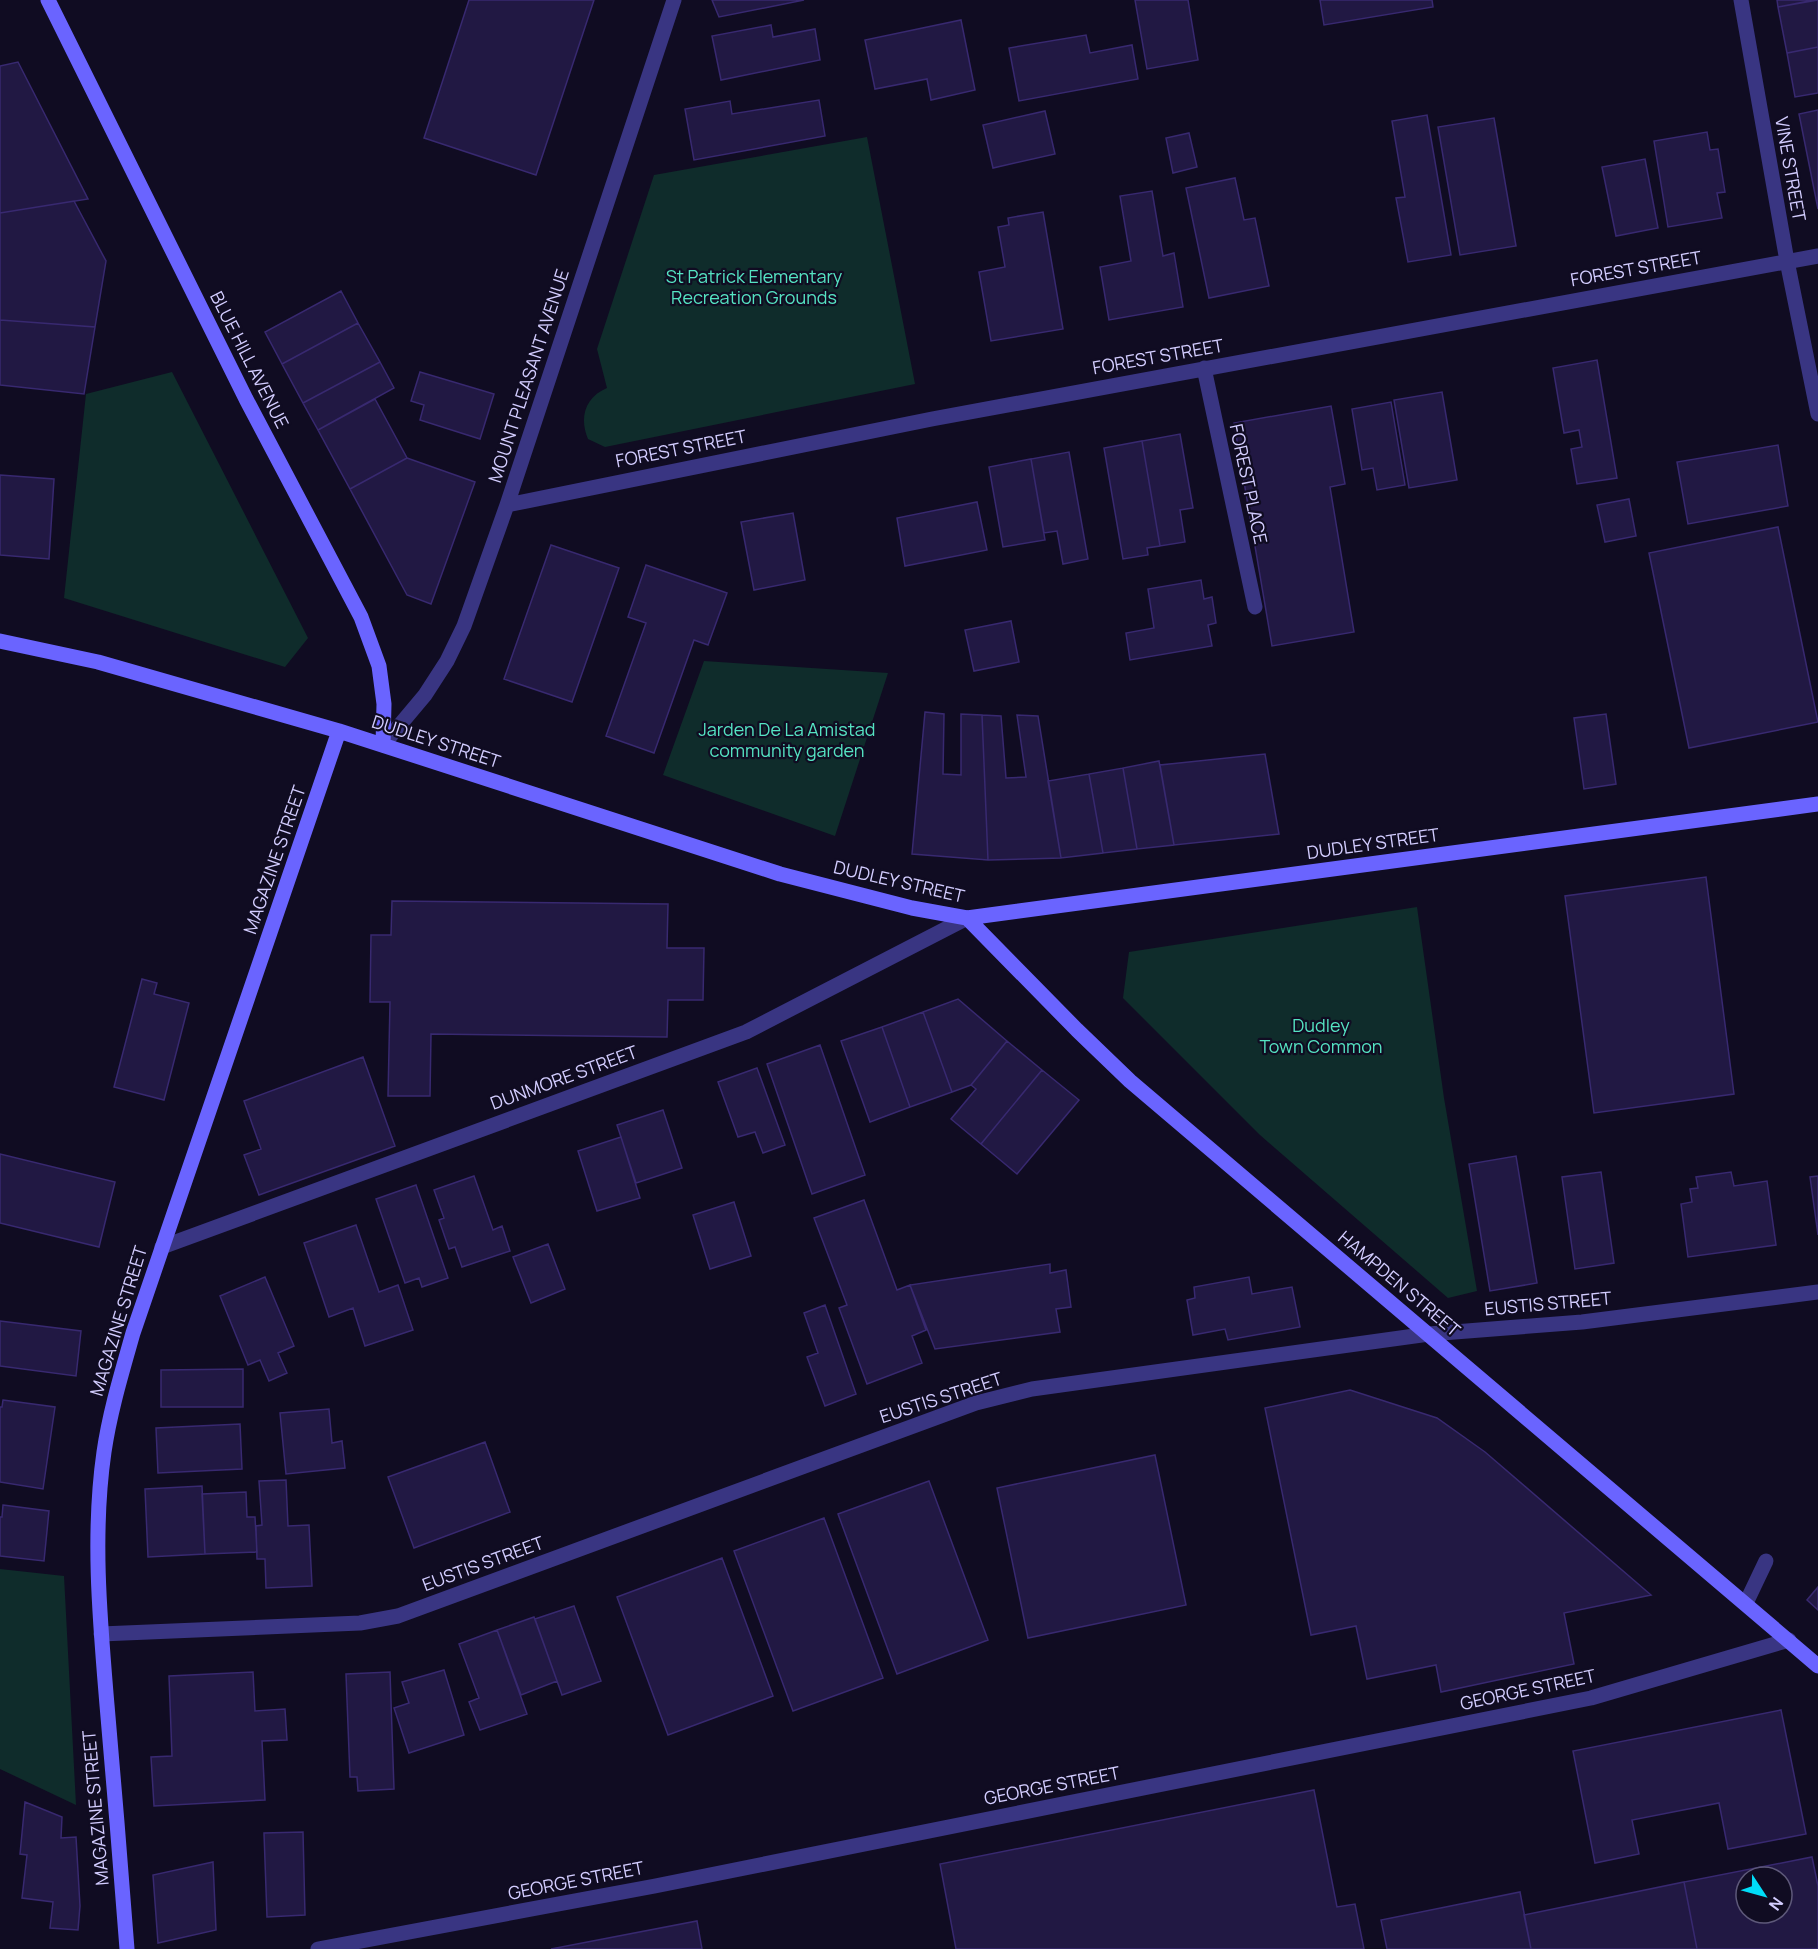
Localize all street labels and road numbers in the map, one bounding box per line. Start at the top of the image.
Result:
street label: VINE STREET [1770,115,1812,223]
street label: FOREST STREET [1568,245,1703,291]
street label: MOUNT PLEASANT AVENUE [482,266,574,486]
street label: BLUE HILL AVENUE [205,287,295,432]
street label: FOREST STREET [1090,333,1225,379]
street label: FOREST PLACE [1225,421,1273,546]
street label: FOREST STREET [613,424,748,472]
street label: DUDLEY STREET [369,709,504,773]
street label: MAGAZINE STREET [237,782,311,937]
street label: DUDLEY STREET [1305,822,1441,864]
street label: DUDLEY STREET [831,854,967,908]
street label: DUNMORE STREET [487,1039,641,1115]
street label: HAMPDEN STREET [1334,1225,1466,1342]
street label: MAGAZINE STREET [84,1242,152,1399]
street label: EUSTIS STREET [1483,1285,1613,1321]
street label: EUSTIS STREET [876,1366,1005,1428]
street label: EUSTIS STREET [419,1530,547,1596]
street label: GEORGE STREET [1458,1663,1598,1715]
street label: MAGAZINE STREET [76,1729,114,1887]
street label: GEORGE STREET [982,1760,1122,1810]
street label: GEORGE STREET [506,1855,646,1905]

